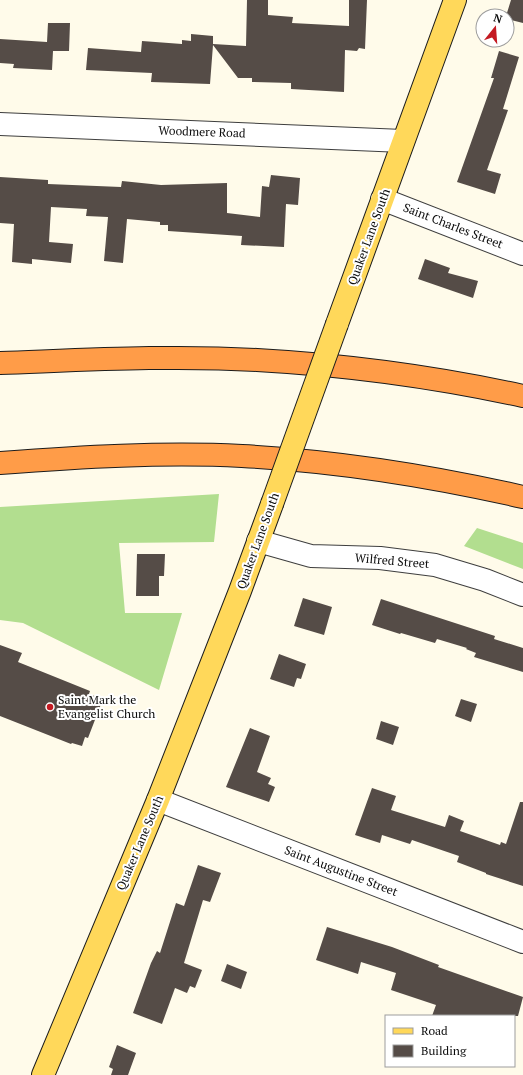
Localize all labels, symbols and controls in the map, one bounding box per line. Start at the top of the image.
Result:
north arrow [475,8,515,48]
text: N [492,11,505,27]
street label: Woodmere Road [158,122,246,141]
street label: Quaker Lane South [344,187,393,287]
street label: Saint Charles Street [401,200,506,252]
street label: Quaker Lane South [233,491,282,591]
street label: Wilfred Street [354,550,430,571]
place label: Saint Mark the Evangelist Church [58,692,155,721]
marker: Saint Mark the Evangelist Church [45,702,55,712]
street label: Quaker Lane South [113,793,166,893]
street label: Saint Augustine Street [282,842,400,899]
legend [385,1015,515,1067]
text: Road [421,1023,448,1038]
text: Building [421,1043,467,1058]

